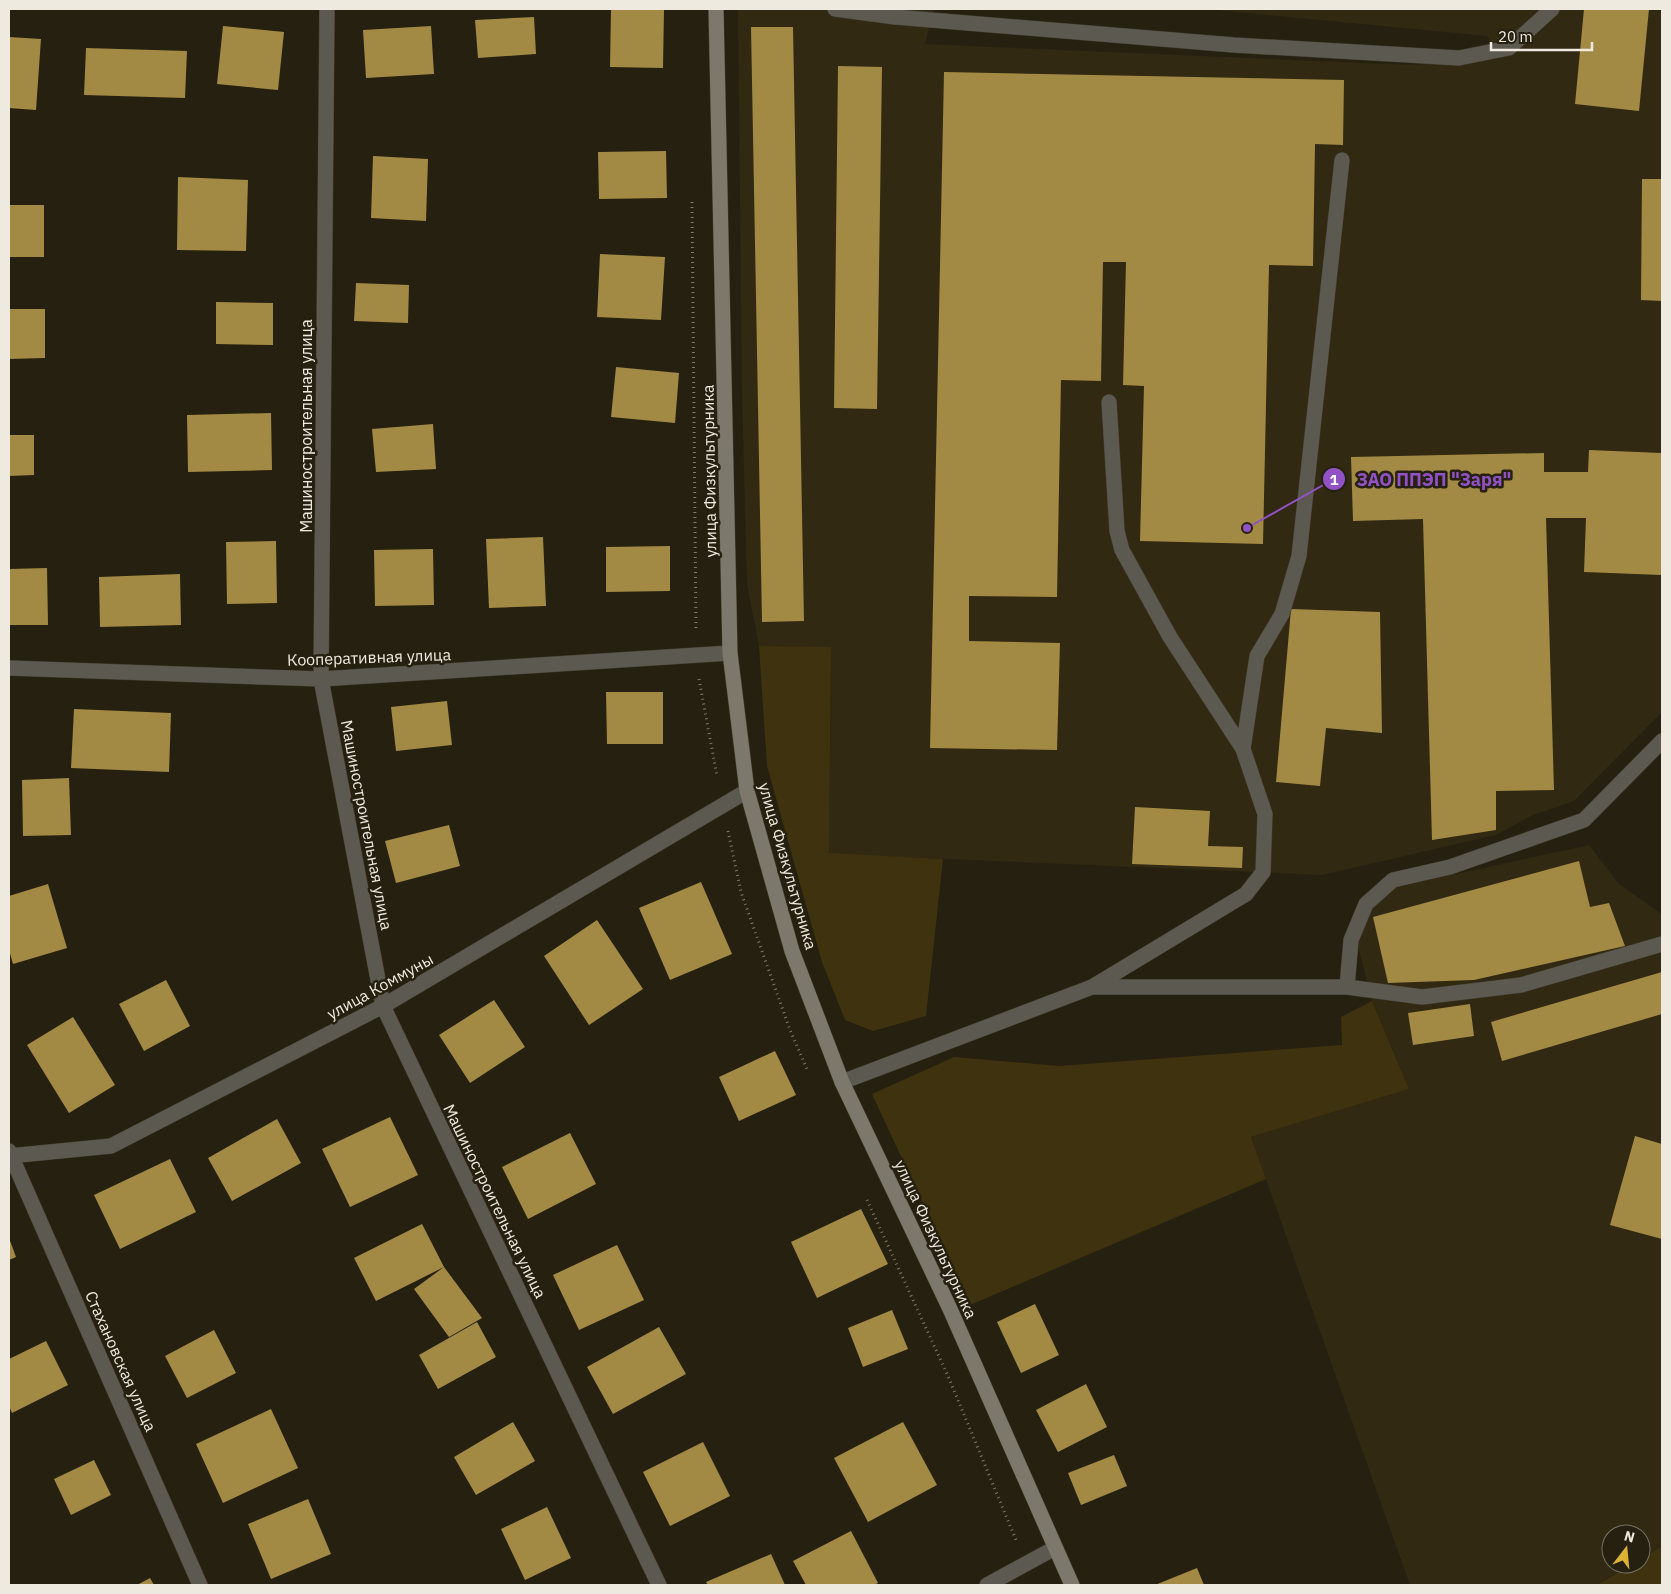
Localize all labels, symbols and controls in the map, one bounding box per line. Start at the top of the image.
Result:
scale bar [1491,20,1592,52]
text: 20 m [1498,27,1533,46]
street label: Машиностроительная улица [296,319,316,533]
street label: улица Физкультурника [697,384,721,558]
callout: ЗАО ППЭП "Заря" [1321,463,1521,496]
text: ЗАО ППЭП "Заря" [1357,468,1511,491]
text: 1 [1329,470,1339,489]
street label: Кооперативная улица [287,644,452,670]
street label: Машиностроительная улица [337,718,397,932]
street label: улица Физкультурника [755,780,822,952]
street label: улица Коммуны [323,949,437,1023]
street label: Машиностроительная улица [439,1101,551,1302]
street label: улица Физкультурника [890,1156,982,1322]
street label: Стахановская улица [81,1288,161,1435]
north arrow [1601,1524,1651,1574]
text: N [1622,1526,1637,1547]

